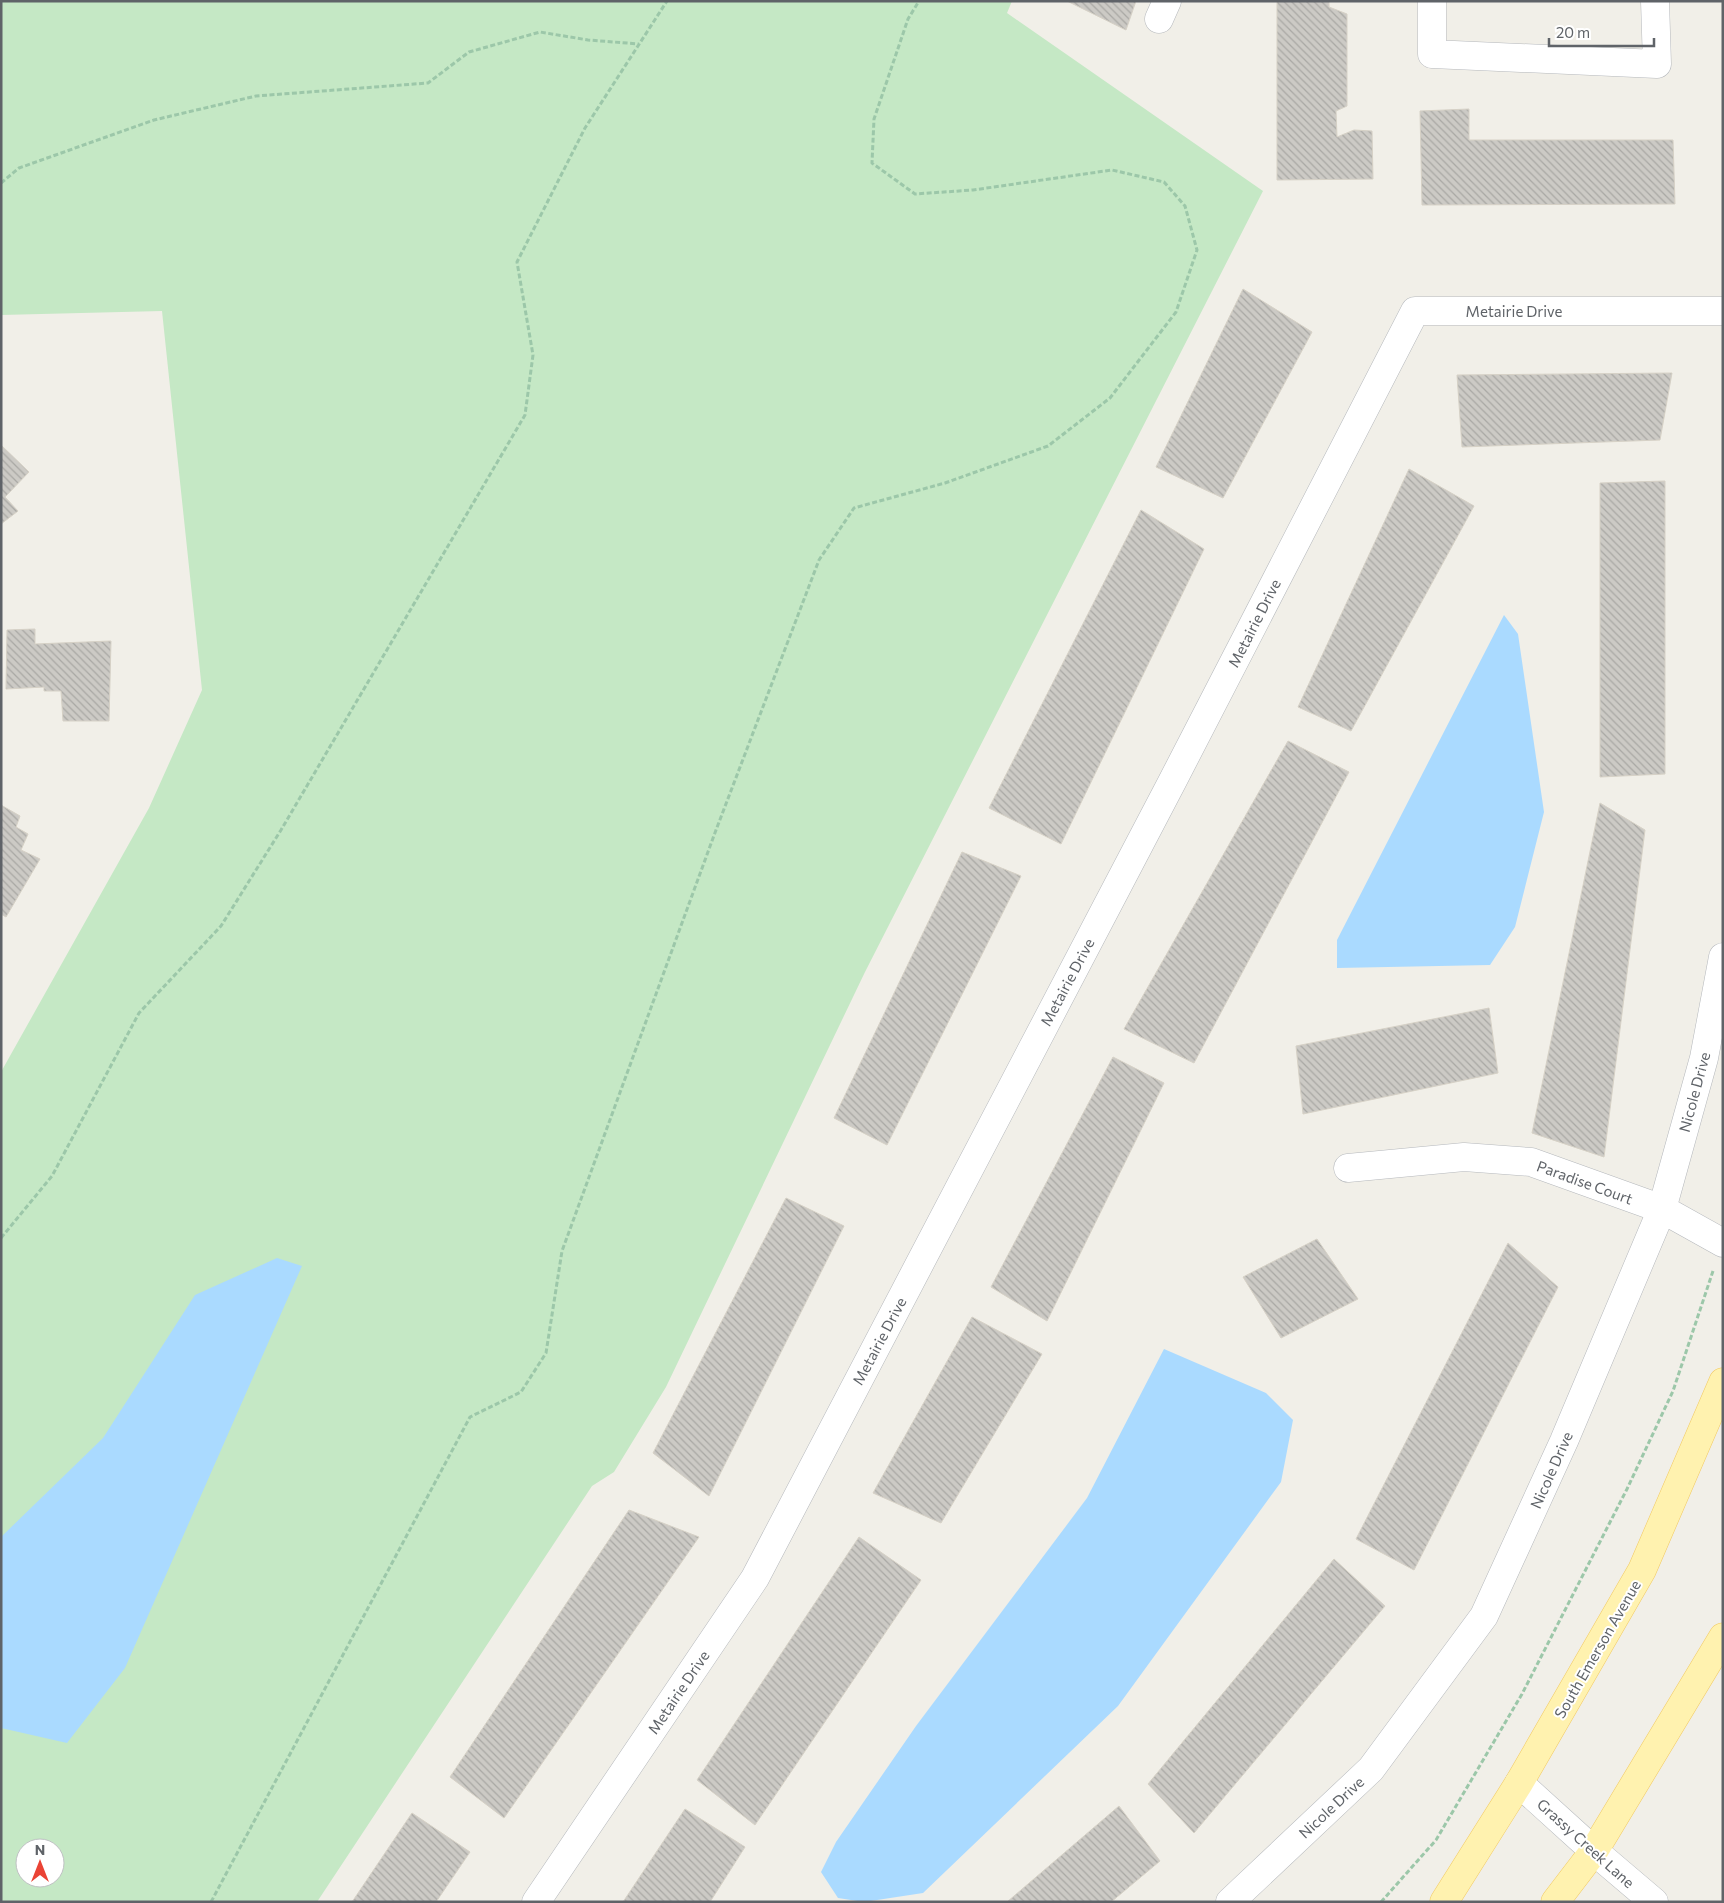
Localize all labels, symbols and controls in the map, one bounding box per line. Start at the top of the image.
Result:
scale bar [1549,15,1654,47]
text: 20 m [1556,23,1590,41]
street label: Metairie Drive [1466,302,1563,320]
street label: Metairie Drive [1224,576,1284,670]
street label: Metairie Drive [1036,935,1098,1029]
street label: Nicole Drive [1675,1050,1713,1134]
street label: Paradise Court [1535,1156,1635,1208]
street label: Metairie Drive [848,1294,910,1388]
street label: Nicole Drive [1526,1429,1576,1511]
street label: South Emerson Avenue [1550,1577,1644,1721]
street label: Metairie Drive [643,1647,713,1737]
street label: Nicole Drive [1295,1772,1367,1842]
street label: Grassy Creek Lane [1534,1795,1638,1891]
north arrow [15,1838,65,1888]
text: N [35,1841,45,1858]

